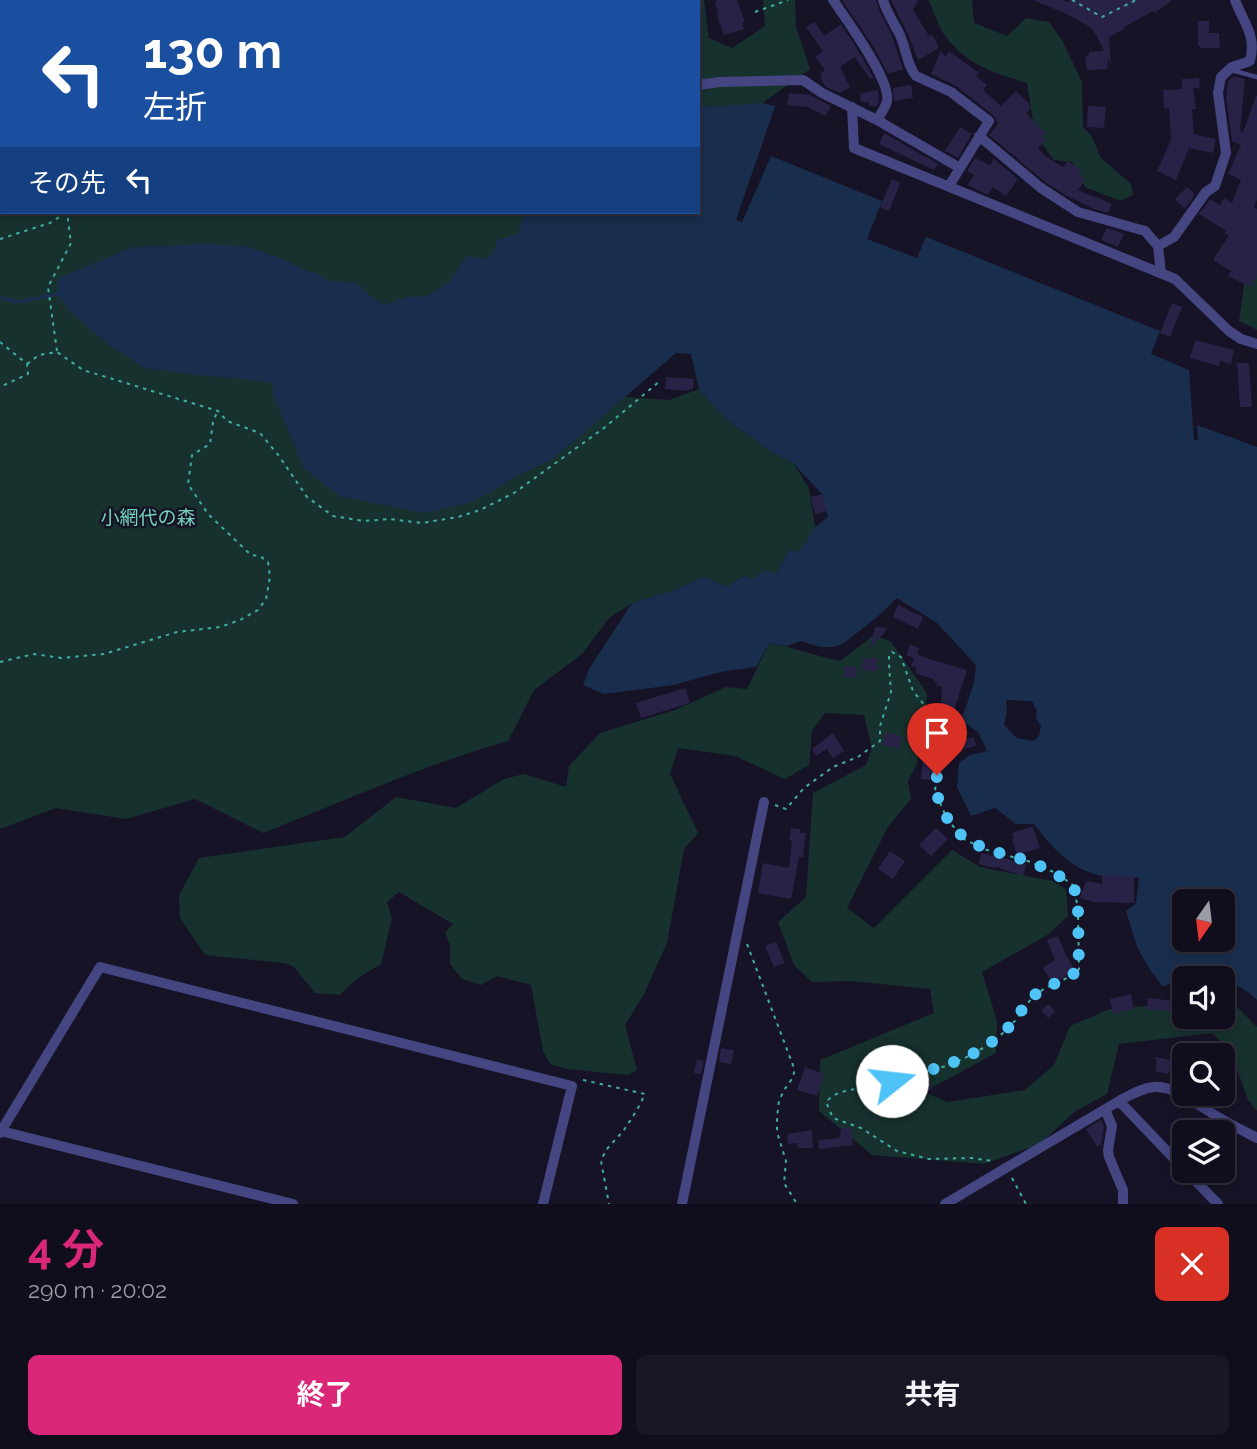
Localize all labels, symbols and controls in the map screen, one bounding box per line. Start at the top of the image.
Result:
text: 130 m [143,22,282,79]
icon: left [28,28,119,119]
text: 左折 [143,88,207,125]
icon: left [120,161,158,199]
text: その先 [28,168,106,198]
park label: 小網代の森 [100,506,196,528]
pin [907,703,967,775]
icon: arrive [918,714,956,752]
north arrow [1172,889,1236,952]
map controls [1172,889,1235,1183]
button: sound [1172,966,1235,1029]
button: search [1172,1043,1235,1106]
position arrow [855,1044,929,1118]
button: layers [1172,1120,1235,1183]
text: 4 分 [28,1225,104,1274]
button: close [1155,1227,1229,1301]
text: 290 m · 20:02 [28,1276,167,1303]
button: 終了 [28,1355,622,1435]
button: 共有 [636,1355,1229,1435]

